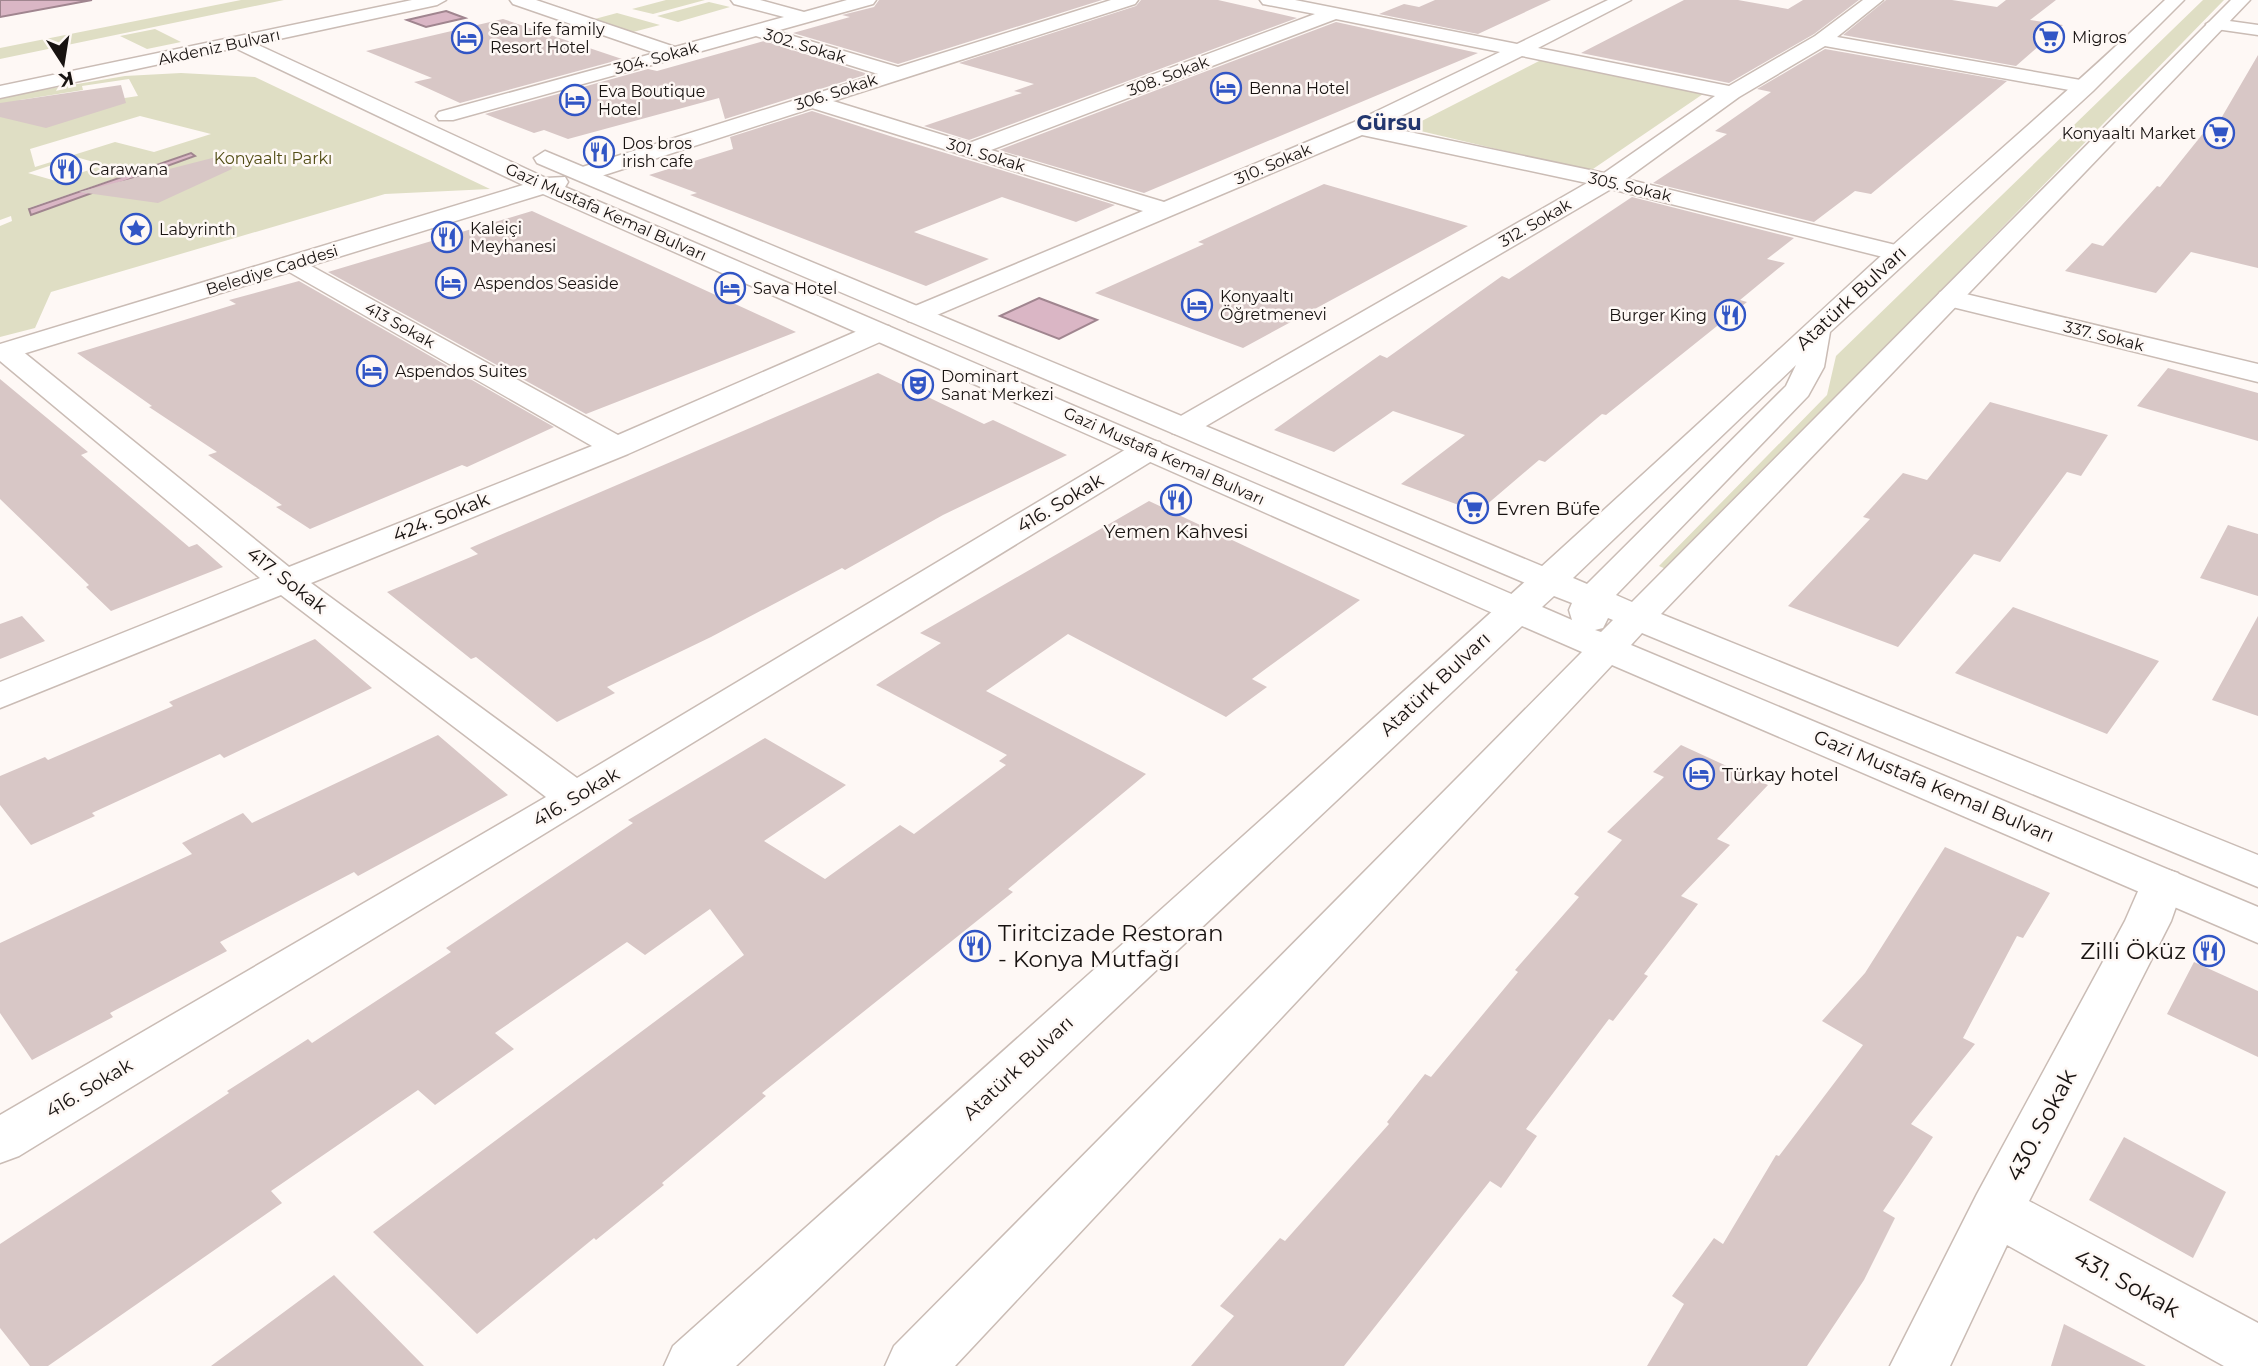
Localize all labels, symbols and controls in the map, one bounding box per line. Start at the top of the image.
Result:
place label: Sea Life family Resort Hotel [490,20,605,57]
supermarket icon: Migros [2032,20,2066,54]
hotel icon: Sea Life family Resort Hotel [450,21,484,55]
street label: Akdeniz Bulvarı [156,25,282,69]
street label: 302. Sokak [762,25,849,68]
north arrow [28,28,98,98]
place label: Migros [2072,28,2127,47]
street label: 304. Sokak [612,38,701,78]
street label: 308. Sokak [1125,52,1212,100]
text: K [56,66,76,92]
street label: 306. Sokak [792,70,880,114]
hotel icon: Benna Hotel [1209,71,1243,105]
place label: Benna Hotel [1249,79,1349,98]
place label: Eva Boutique Hotel [598,82,705,119]
hotel icon: Eva Boutique Hotel [558,83,592,117]
district label: Gürsu [1356,110,1422,135]
supermarket icon: Konyaaltı Market [2202,116,2236,150]
place label: Konyaaltı Market [2062,124,2196,143]
place label: Dos bros irish cafe [622,134,693,171]
street label: 301. Sokak [944,134,1028,176]
restaurant icon: Dos bros irish cafe [582,135,616,169]
street label: 310. Sokak [1232,139,1314,189]
park label: Konyaaltı Parkı [214,149,332,168]
restaurant icon: Carawana [49,152,83,186]
street label: Gazi Mustafa Kemal Bulvarı [503,159,709,265]
place label: Carawana [89,160,168,179]
street label: 305. Sokak [1587,168,1674,206]
street label: 312. Sokak [1496,195,1575,251]
place icon: Labyrinth [119,212,153,246]
place label: Kaleiçi Meyhanesi [470,219,556,256]
place label: Labyrinth [159,220,236,239]
restaurant icon: Kaleiçi Meyhanesi [430,220,464,254]
street label: Belediye Caddesi [204,241,340,299]
street label: Atatürk Bulvarı [1791,241,1911,355]
hotel icon: Aspendos Seaside [434,266,468,300]
hotel icon: Sava Hotel [713,271,747,305]
place label: Aspendos Seaside [474,274,619,293]
place label: Sava Hotel [753,279,837,298]
place label: Konyaaltı Öğretmenevi [1220,287,1327,324]
hotel icon: Konyaaltı Öğretmenevi [1180,288,1214,322]
street label: 413 Sokak [362,298,439,352]
restaurant icon: Burger King [1713,298,1747,332]
place label: Burger King [1609,306,1707,325]
street label: 337. Sokak [2062,317,2147,355]
hotel icon: Aspendos Suites [355,354,389,388]
place label: Aspendos Suites [395,362,527,381]
place label: Dominart Sanat Merkezi [941,367,1054,404]
theatre icon: Dominart Sanat Merkezi [901,368,935,402]
street label: Gazi Mustafa Kemal Bulvarı [1061,403,1267,509]
street label: 416. Sokak [1012,468,1108,538]
restaurant icon: Yemen Kahvesi [1159,483,1193,517]
street label: 424. Sokak [389,487,493,547]
supermarket icon: Evren Büfe [1456,491,1490,525]
place label: Evren Büfe [1496,497,1600,520]
place label: Yemen Kahvesi [1104,520,1248,543]
street label: 417. Sokak [242,542,332,619]
street label: Atatürk Bulvarı [1375,627,1495,741]
street label: Gazi Mustafa Kemal Bulvarı [1810,725,2058,847]
hotel icon: Türkay hotel [1682,757,1716,791]
street label: 416. Sokak [528,762,624,832]
place label: Türkay hotel [1722,763,1839,786]
place label: Tiritcizade Restoran - Konya Mutfağı [998,919,1224,973]
restaurant icon: Tiritcizade Restoran - Konya Mutfağı [958,929,992,963]
restaurant icon: Zilli Öküz [2192,934,2226,968]
place label: Zilli Öküz [2080,937,2186,965]
street label: Atatürk Bulvarı [958,1011,1078,1125]
street label: 416. Sokak [41,1053,137,1123]
street label: 430. Sokak [2000,1064,2082,1186]
street label: 431. Sokak [2069,1243,2185,1324]

